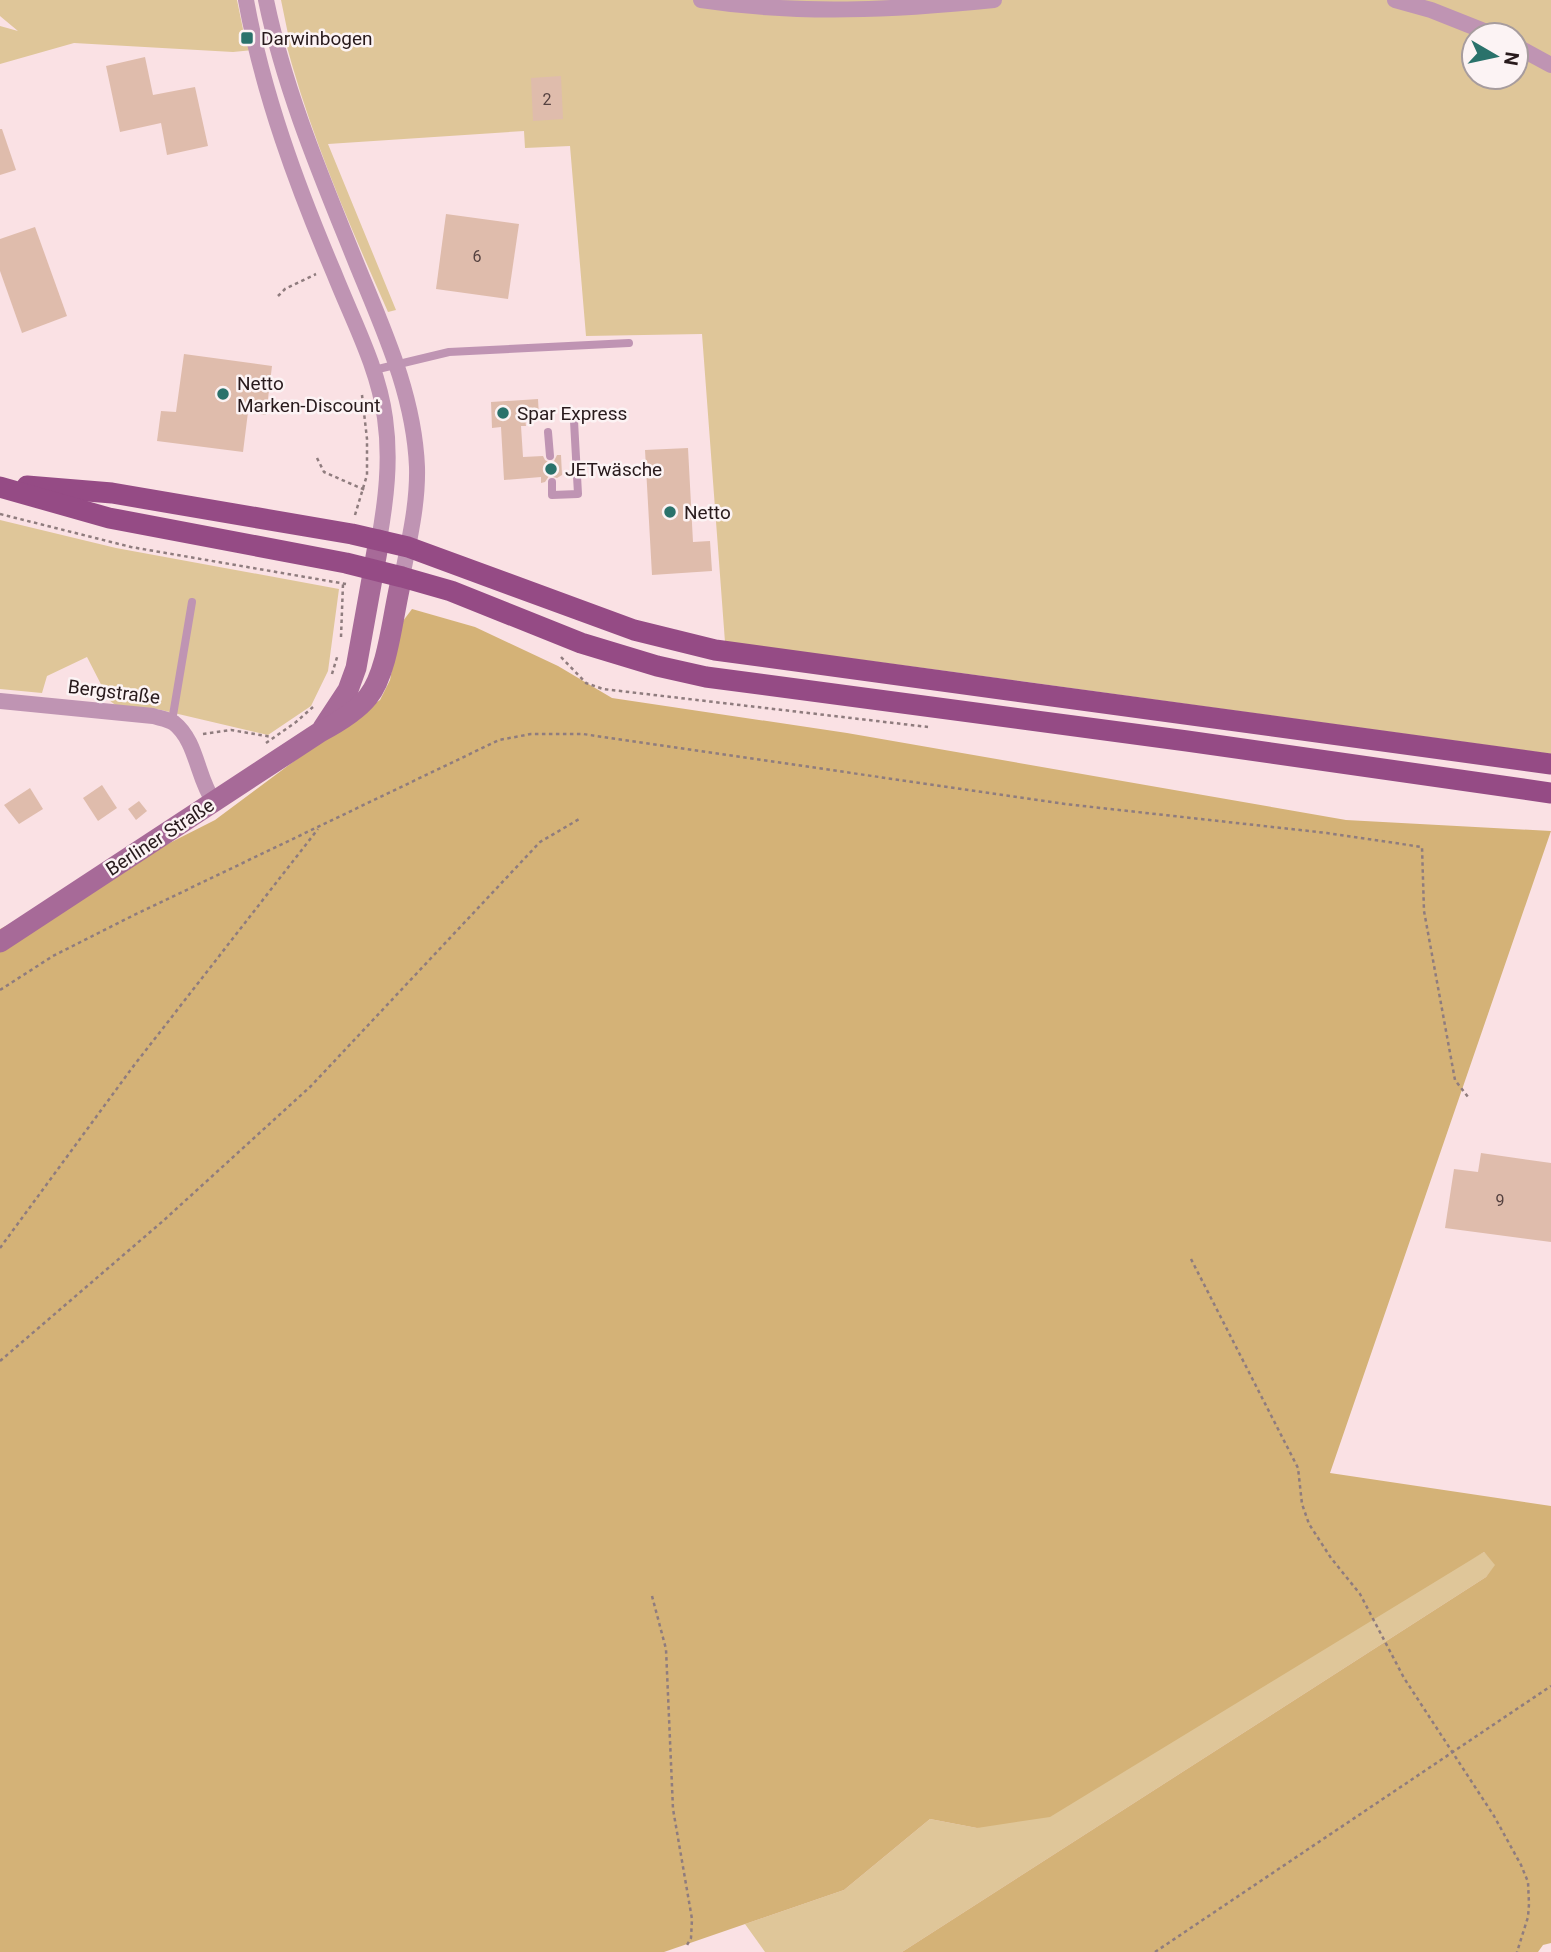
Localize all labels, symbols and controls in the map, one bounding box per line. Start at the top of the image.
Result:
north arrow [1460,21,1530,91]
place label: Darwinbogen [261,27,373,50]
marker: Darwinbogen [239,30,255,46]
text: N [1499,50,1524,67]
house number: 2 [543,90,552,109]
house number: 6 [473,247,482,266]
place label: Netto Marken-Discount [237,372,380,417]
marker: Netto Marken-Discount [215,386,231,402]
place label: Spar Express [517,402,627,425]
marker: Spar Express [495,405,511,421]
place label: JETwäsche [565,458,662,481]
marker: JETwäsche [543,461,559,477]
place label: Netto [684,501,731,524]
marker: Netto [662,504,678,520]
street label: Bergstraße [67,675,161,709]
street label: Berliner Straße [101,793,219,881]
house number: 9 [1496,1191,1505,1210]

